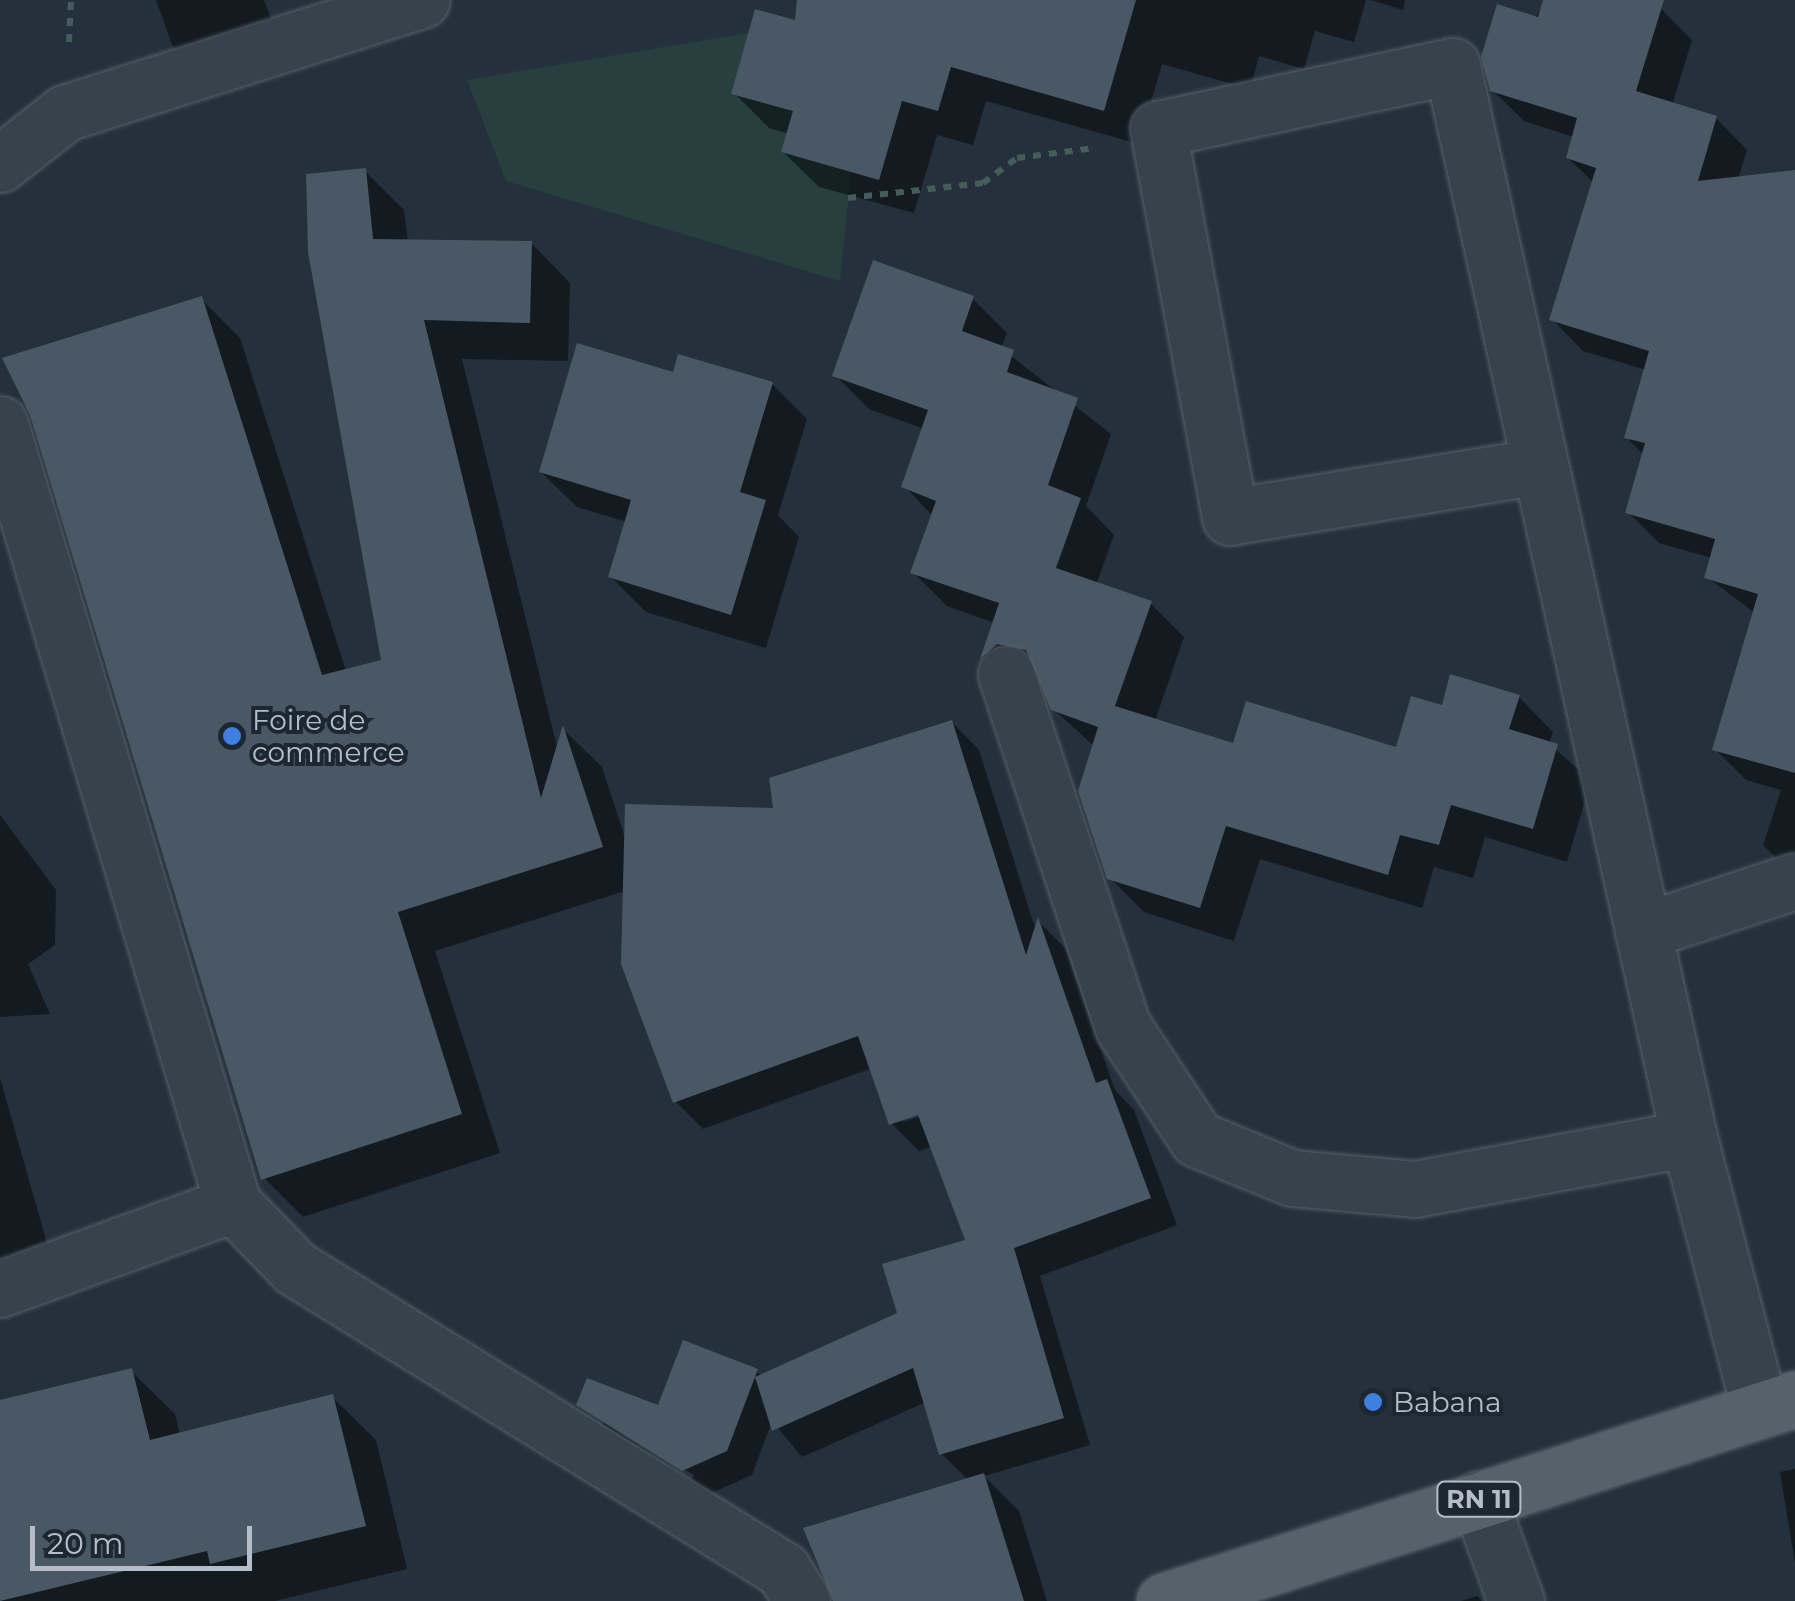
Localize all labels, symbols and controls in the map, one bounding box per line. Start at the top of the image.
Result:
place label: Foire de commerce [252,703,405,769]
marker: Foire de commerce [221,725,243,747]
place label: Babana [1393,1385,1501,1419]
marker: Babana [1362,1391,1384,1413]
road number: RN 11 [1434,1479,1524,1519]
scale bar [35,1506,258,1568]
text: 20 m [47,1525,124,1562]

